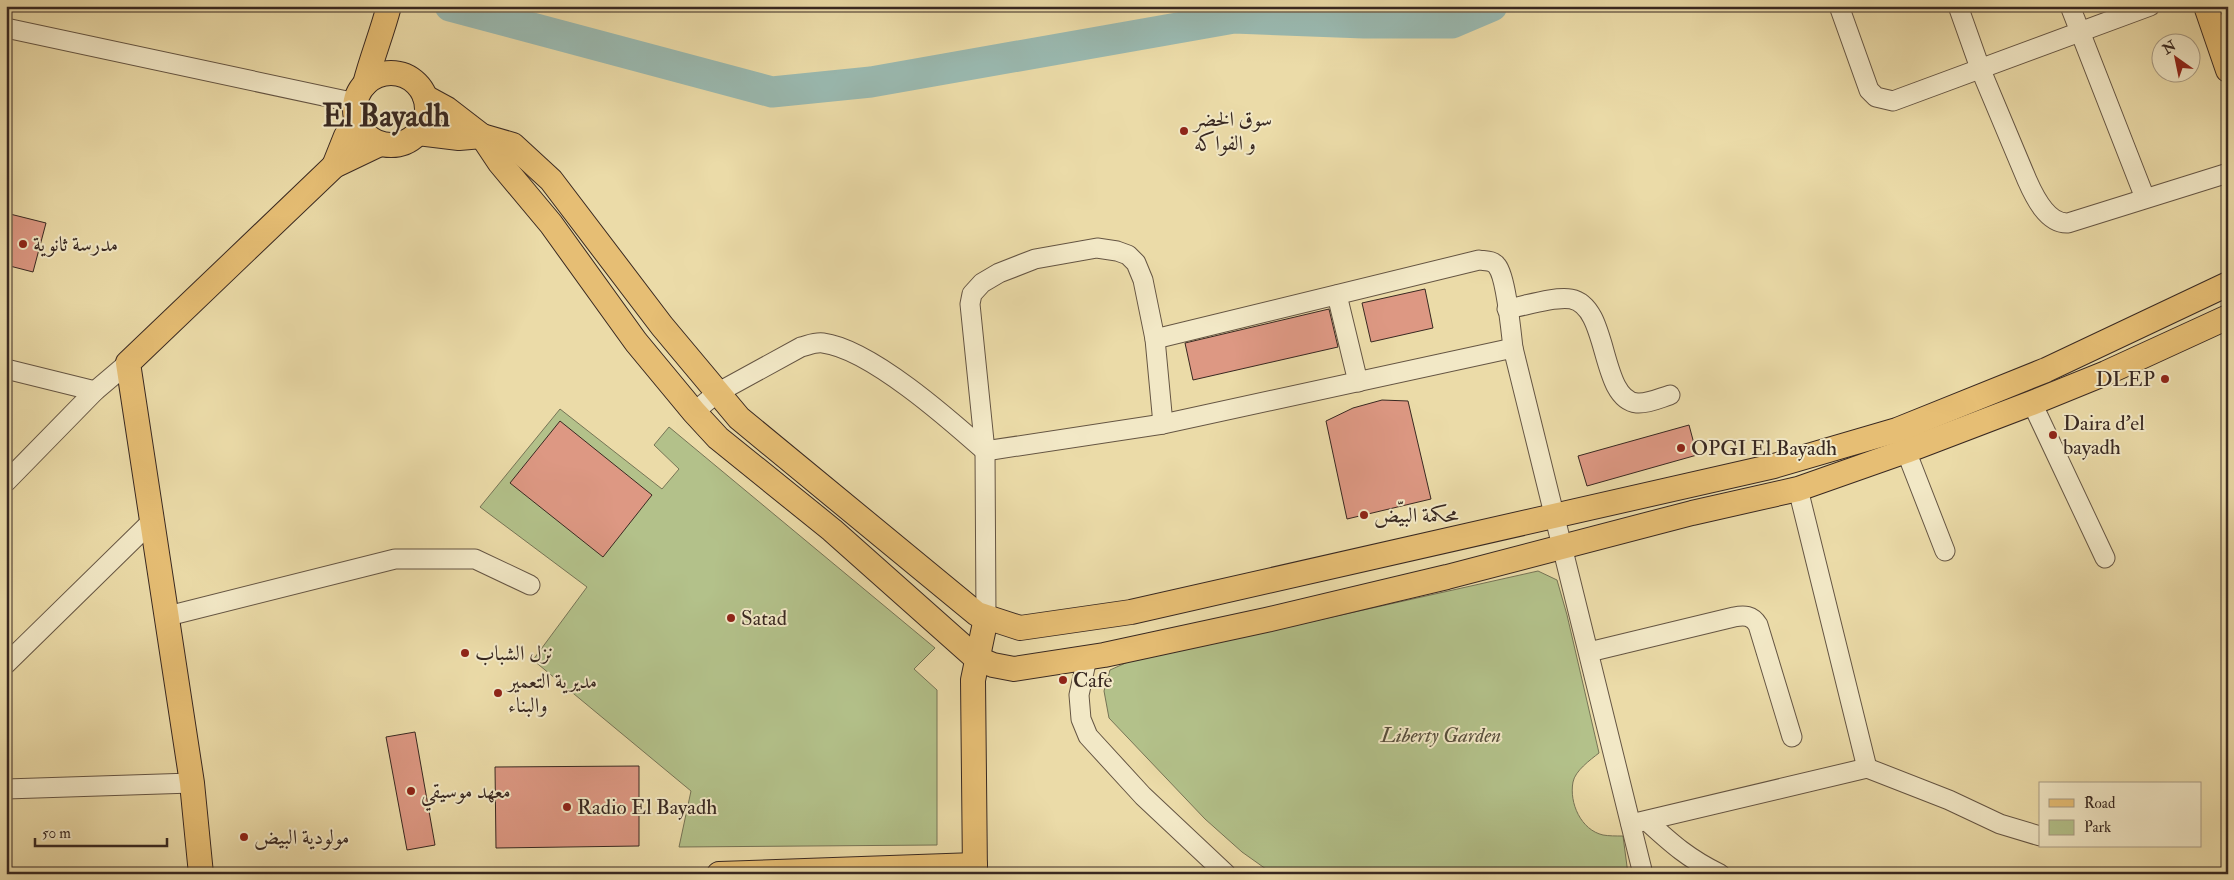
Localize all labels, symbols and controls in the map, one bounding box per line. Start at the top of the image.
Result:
north arrow [2152,32,2202,82]
text: N [2158,37,2179,59]
district label: El Bayadh [322,97,450,136]
place label: سوق الخضر و الفواكه [1192,106,1272,157]
marker: سوق الخضر و الفواكه [1178,125,1190,137]
place label: مدرسة ثانوية [33,231,118,258]
marker: مدرسة ثانوية [17,238,29,250]
place label: DLEP [2095,366,2155,393]
marker: DLEP [2159,373,2171,385]
place label: Daira d'el bayadh [2063,410,2145,461]
marker: Daira d'el bayadh [2047,429,2059,441]
place label: OPGI El Bayadh [1691,435,1837,462]
marker: OPGI El Bayadh [1675,442,1687,454]
place label: محكمة البيّض [1374,500,1459,529]
marker: محكمة البيّض [1358,509,1370,521]
place label: Satad [741,605,788,632]
marker: Satad [725,612,737,624]
place label: نزل الشباب [475,640,553,667]
marker: نزل الشباب [459,647,471,659]
place label: Cafe [1073,667,1113,694]
place label: مديرية التعمير والبناء [506,668,597,719]
marker: Cafe [1057,674,1069,686]
marker: مديرية التعمير والبناء [492,687,504,699]
park label: Liberty Garden [1380,722,1501,749]
place label: معهد موسيقي [421,778,511,811]
legend [2039,782,2202,848]
marker: معهد موسيقي [405,785,417,797]
place label: Radio El Bayadh [577,794,717,821]
text: Road [2084,794,2116,813]
marker: Radio El Bayadh [561,801,573,813]
scale bar [35,815,168,847]
text: Park [2084,818,2111,837]
text: 50 m [42,824,71,843]
place label: مولودية البيض [254,824,349,851]
marker: مولودية البيض [238,831,250,843]

